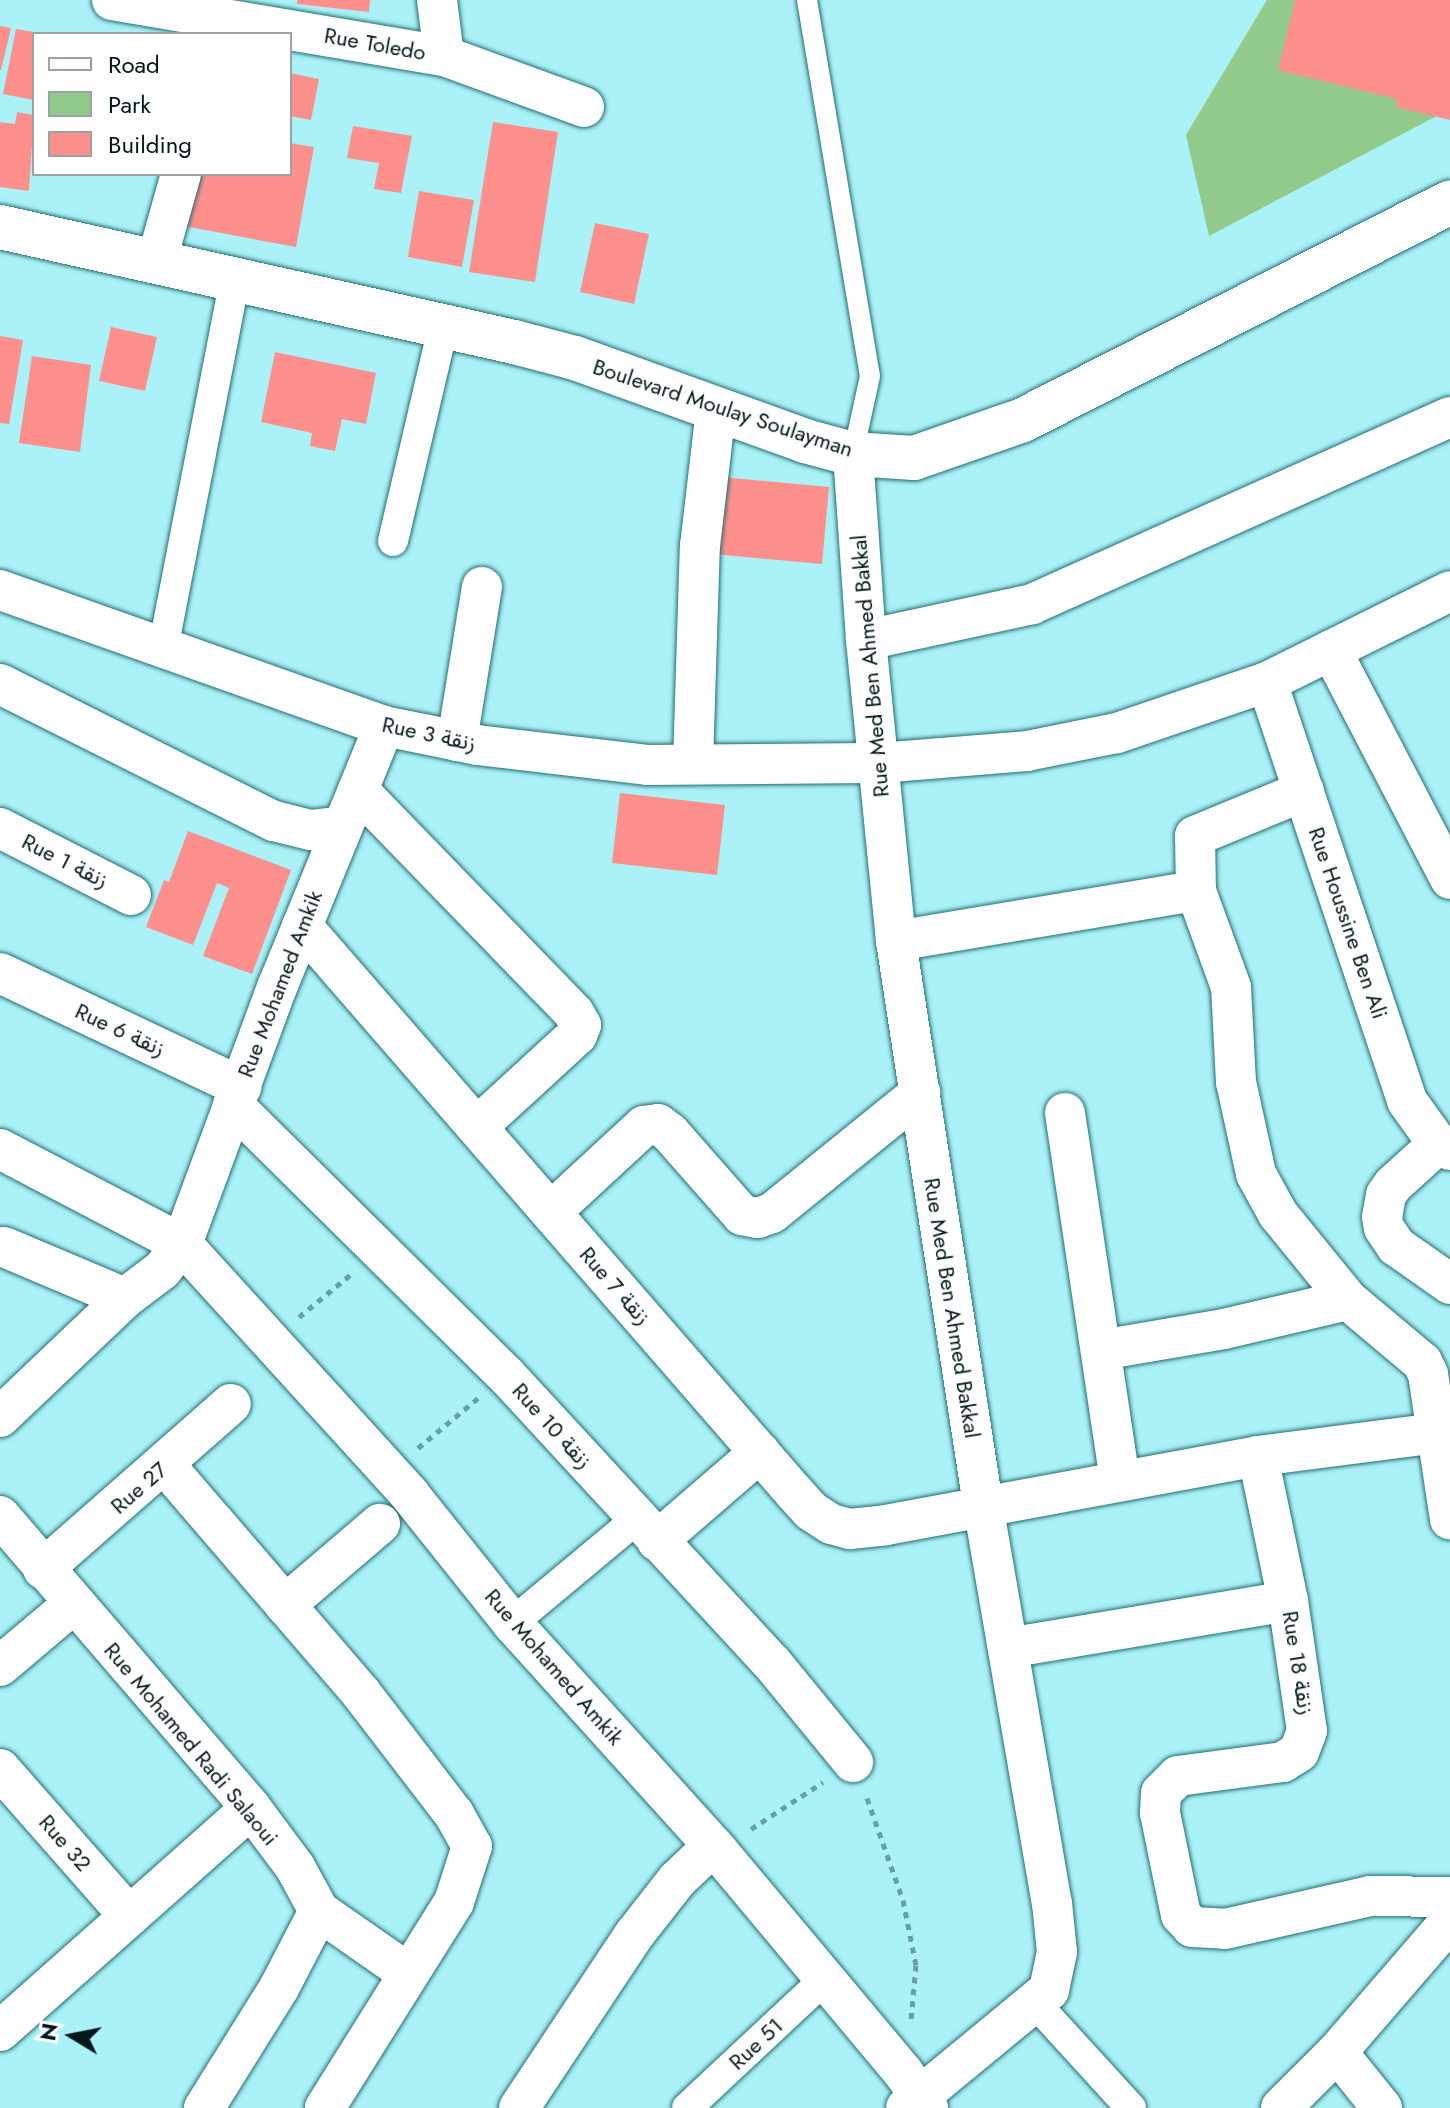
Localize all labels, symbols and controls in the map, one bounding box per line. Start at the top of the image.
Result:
street label: Rue Toledo [322,22,428,66]
legend [32,32,292,176]
text: Road [108,47,160,82]
text: Park [108,87,151,122]
text: Building [108,127,192,162]
street label: Boulevard Moulay Soulayman [590,353,856,463]
street label: Rue Med Ben Ahmed Bakkal [845,534,895,798]
street label: Rue 3 زنقة [380,711,478,757]
street label: Rue Houssine Ben Ali [1303,824,1393,1022]
street label: Rue 1 زنقة [17,828,113,894]
street label: Rue Mohamed Amkik [232,887,328,1081]
street label: Rue 6 زنقة [71,998,169,1062]
street label: Rue Med Ben Ahmed Bakkal [918,1176,986,1440]
street label: Rue 7 زنقة [574,1242,656,1330]
street label: Rue 10 زنقة [507,1378,597,1474]
street label: Rue 27 [105,1456,173,1520]
street label: Rue Mohamed Amkik [479,1584,629,1750]
street label: Rue 18 زنقة [1277,1609,1319,1717]
street label: Rue Mohamed Radi Salaoui [98,1637,284,1851]
street label: Rue 32 [33,1809,97,1877]
north arrow [32,1996,112,2076]
street label: Rue 51 [724,2012,788,2076]
text: N [31,2020,66,2043]

